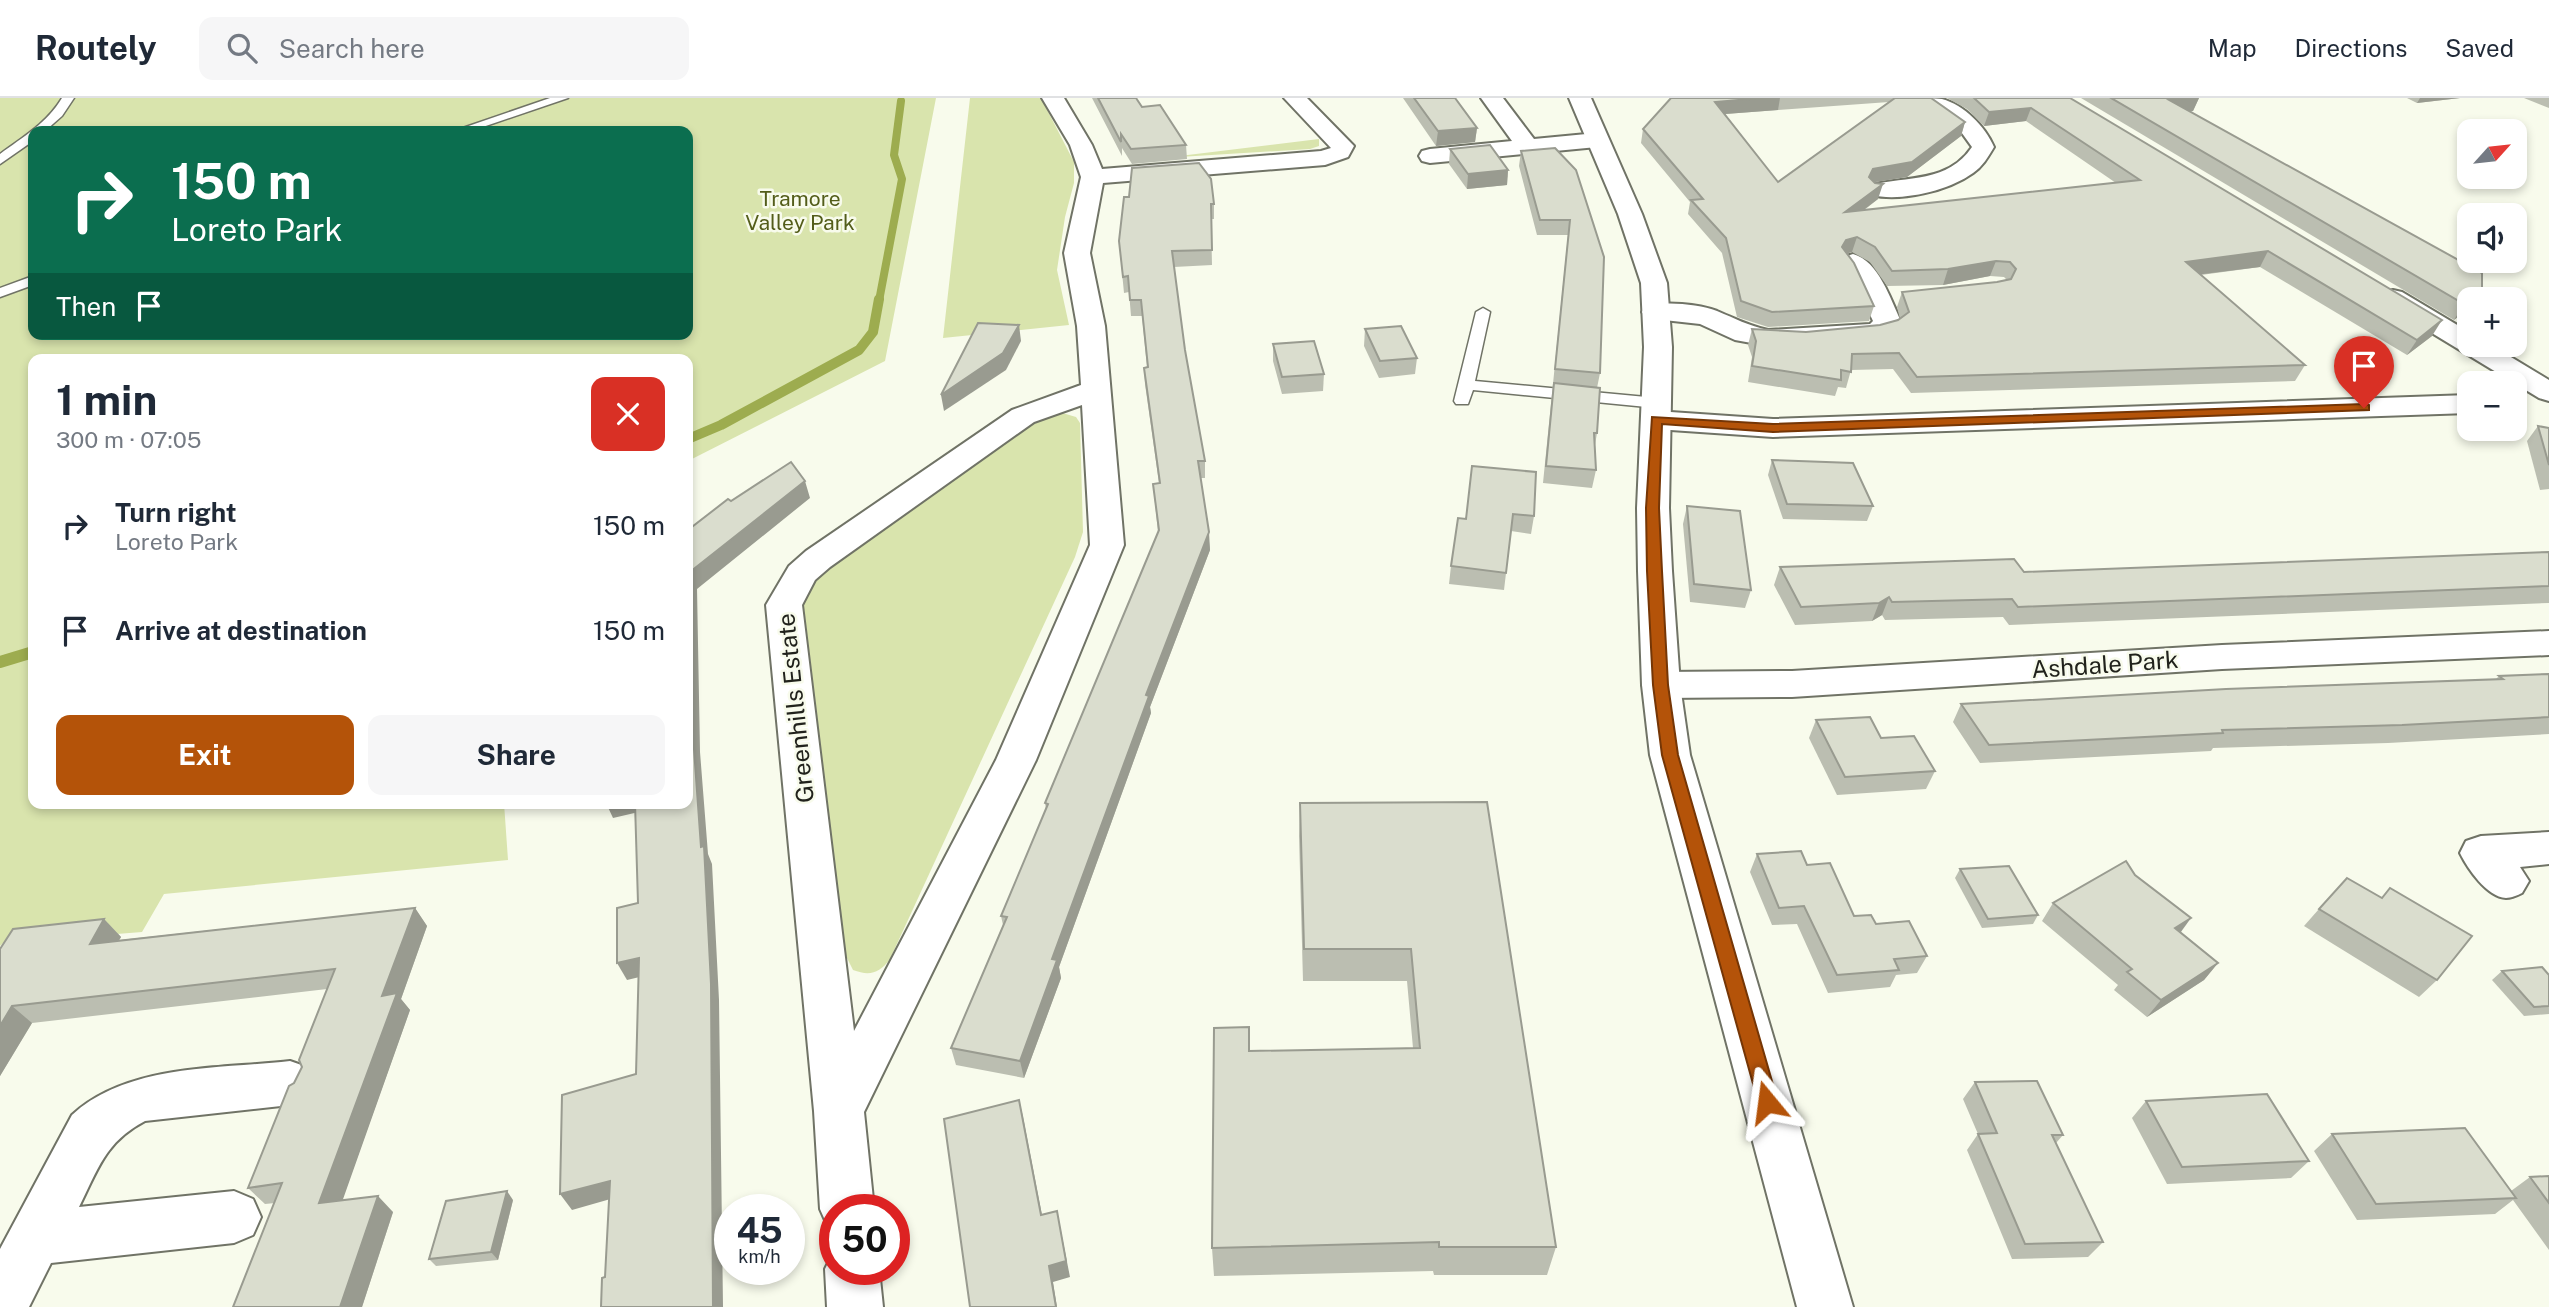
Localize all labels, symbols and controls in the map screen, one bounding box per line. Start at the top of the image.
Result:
search box [199,17,689,80]
text: Routely [35,29,157,67]
icon: search [223,29,261,67]
text: Search here [279,33,425,64]
text: Map [2208,34,2257,62]
text: Directions [2295,34,2407,62]
text: Saved [2445,34,2514,62]
north arrow [2457,119,2527,189]
map controls [2457,119,2527,441]
text: 150 m [171,152,312,210]
icon: right [56,154,147,245]
park label: Tramore Valley Park [745,186,855,235]
button: sound [2457,203,2527,273]
text: Loreto Park [171,211,343,248]
icon: arrive [130,287,168,325]
button: + [2457,287,2527,357]
text: Then [56,291,116,322]
pin [2334,336,2394,408]
icon: arrive [2345,347,2383,385]
button: − [2457,371,2527,441]
text: 1 min [56,375,157,424]
button: close [591,377,665,451]
text: 300 m · 07:05 [56,426,202,453]
text: Turn right [115,497,237,528]
icon: right [56,507,94,545]
text: 150 m [593,510,665,541]
text: Loreto Park [115,528,238,555]
icon: arrive [56,612,94,650]
street label: Greenhills Estate [771,612,819,804]
text: Arrive at destination [115,615,367,646]
text: 150 m [593,615,665,646]
street label: Ashdale Park [2030,645,2179,683]
button: Exit [56,715,354,795]
button: Share [368,715,665,795]
position arrow [1730,1065,1804,1139]
speed limit sign: 50 [819,1194,910,1285]
text: 45 [736,1210,783,1251]
text: km/h [738,1246,781,1267]

